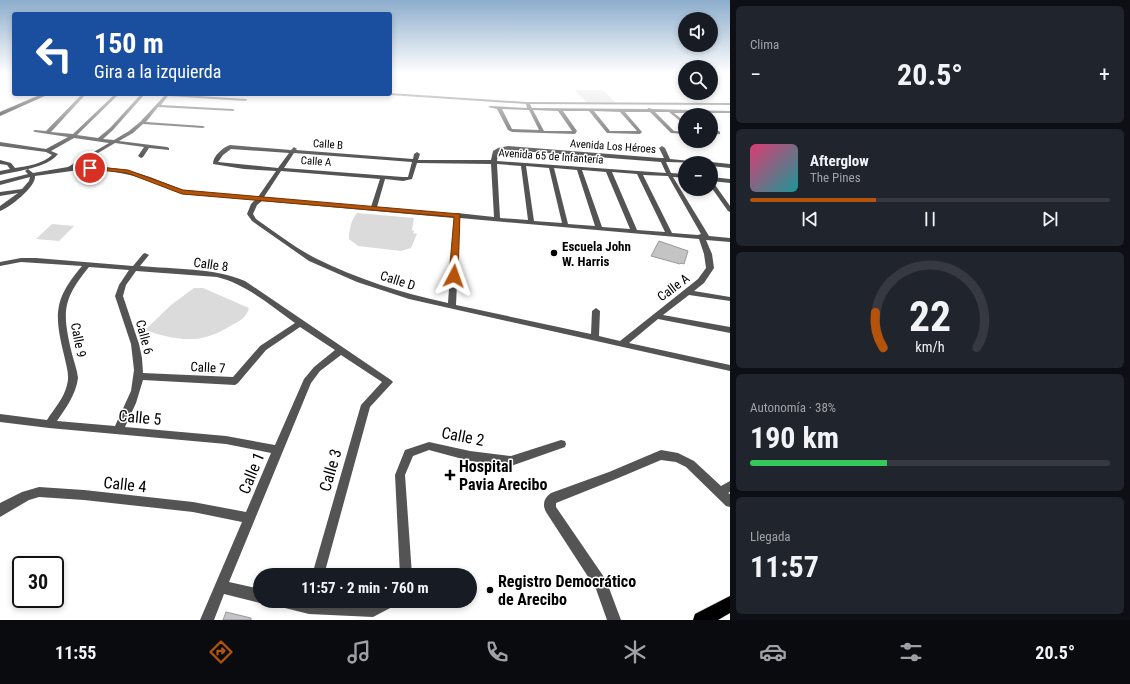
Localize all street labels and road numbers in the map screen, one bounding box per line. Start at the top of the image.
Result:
street label: Calle B [312,137,344,152]
street label: Avenida Los Héroes [570,137,656,156]
street label: Avenida 65 de Infantería [498,146,604,167]
street label: Calle A [300,154,332,169]
street label: Calle 8 [193,255,229,274]
street label: Calle D [378,268,417,293]
street label: Calle A [654,270,693,304]
street label: Calle 6 [133,318,156,356]
street label: Calle 9 [68,321,89,359]
street label: Calle 7 [190,359,226,376]
street label: Calle 5 [118,406,162,429]
street label: Calle 2 [440,423,486,450]
street label: Calle 3 [315,447,346,493]
street label: Calle 1 [235,450,268,497]
street label: Calle 4 [102,473,147,496]

